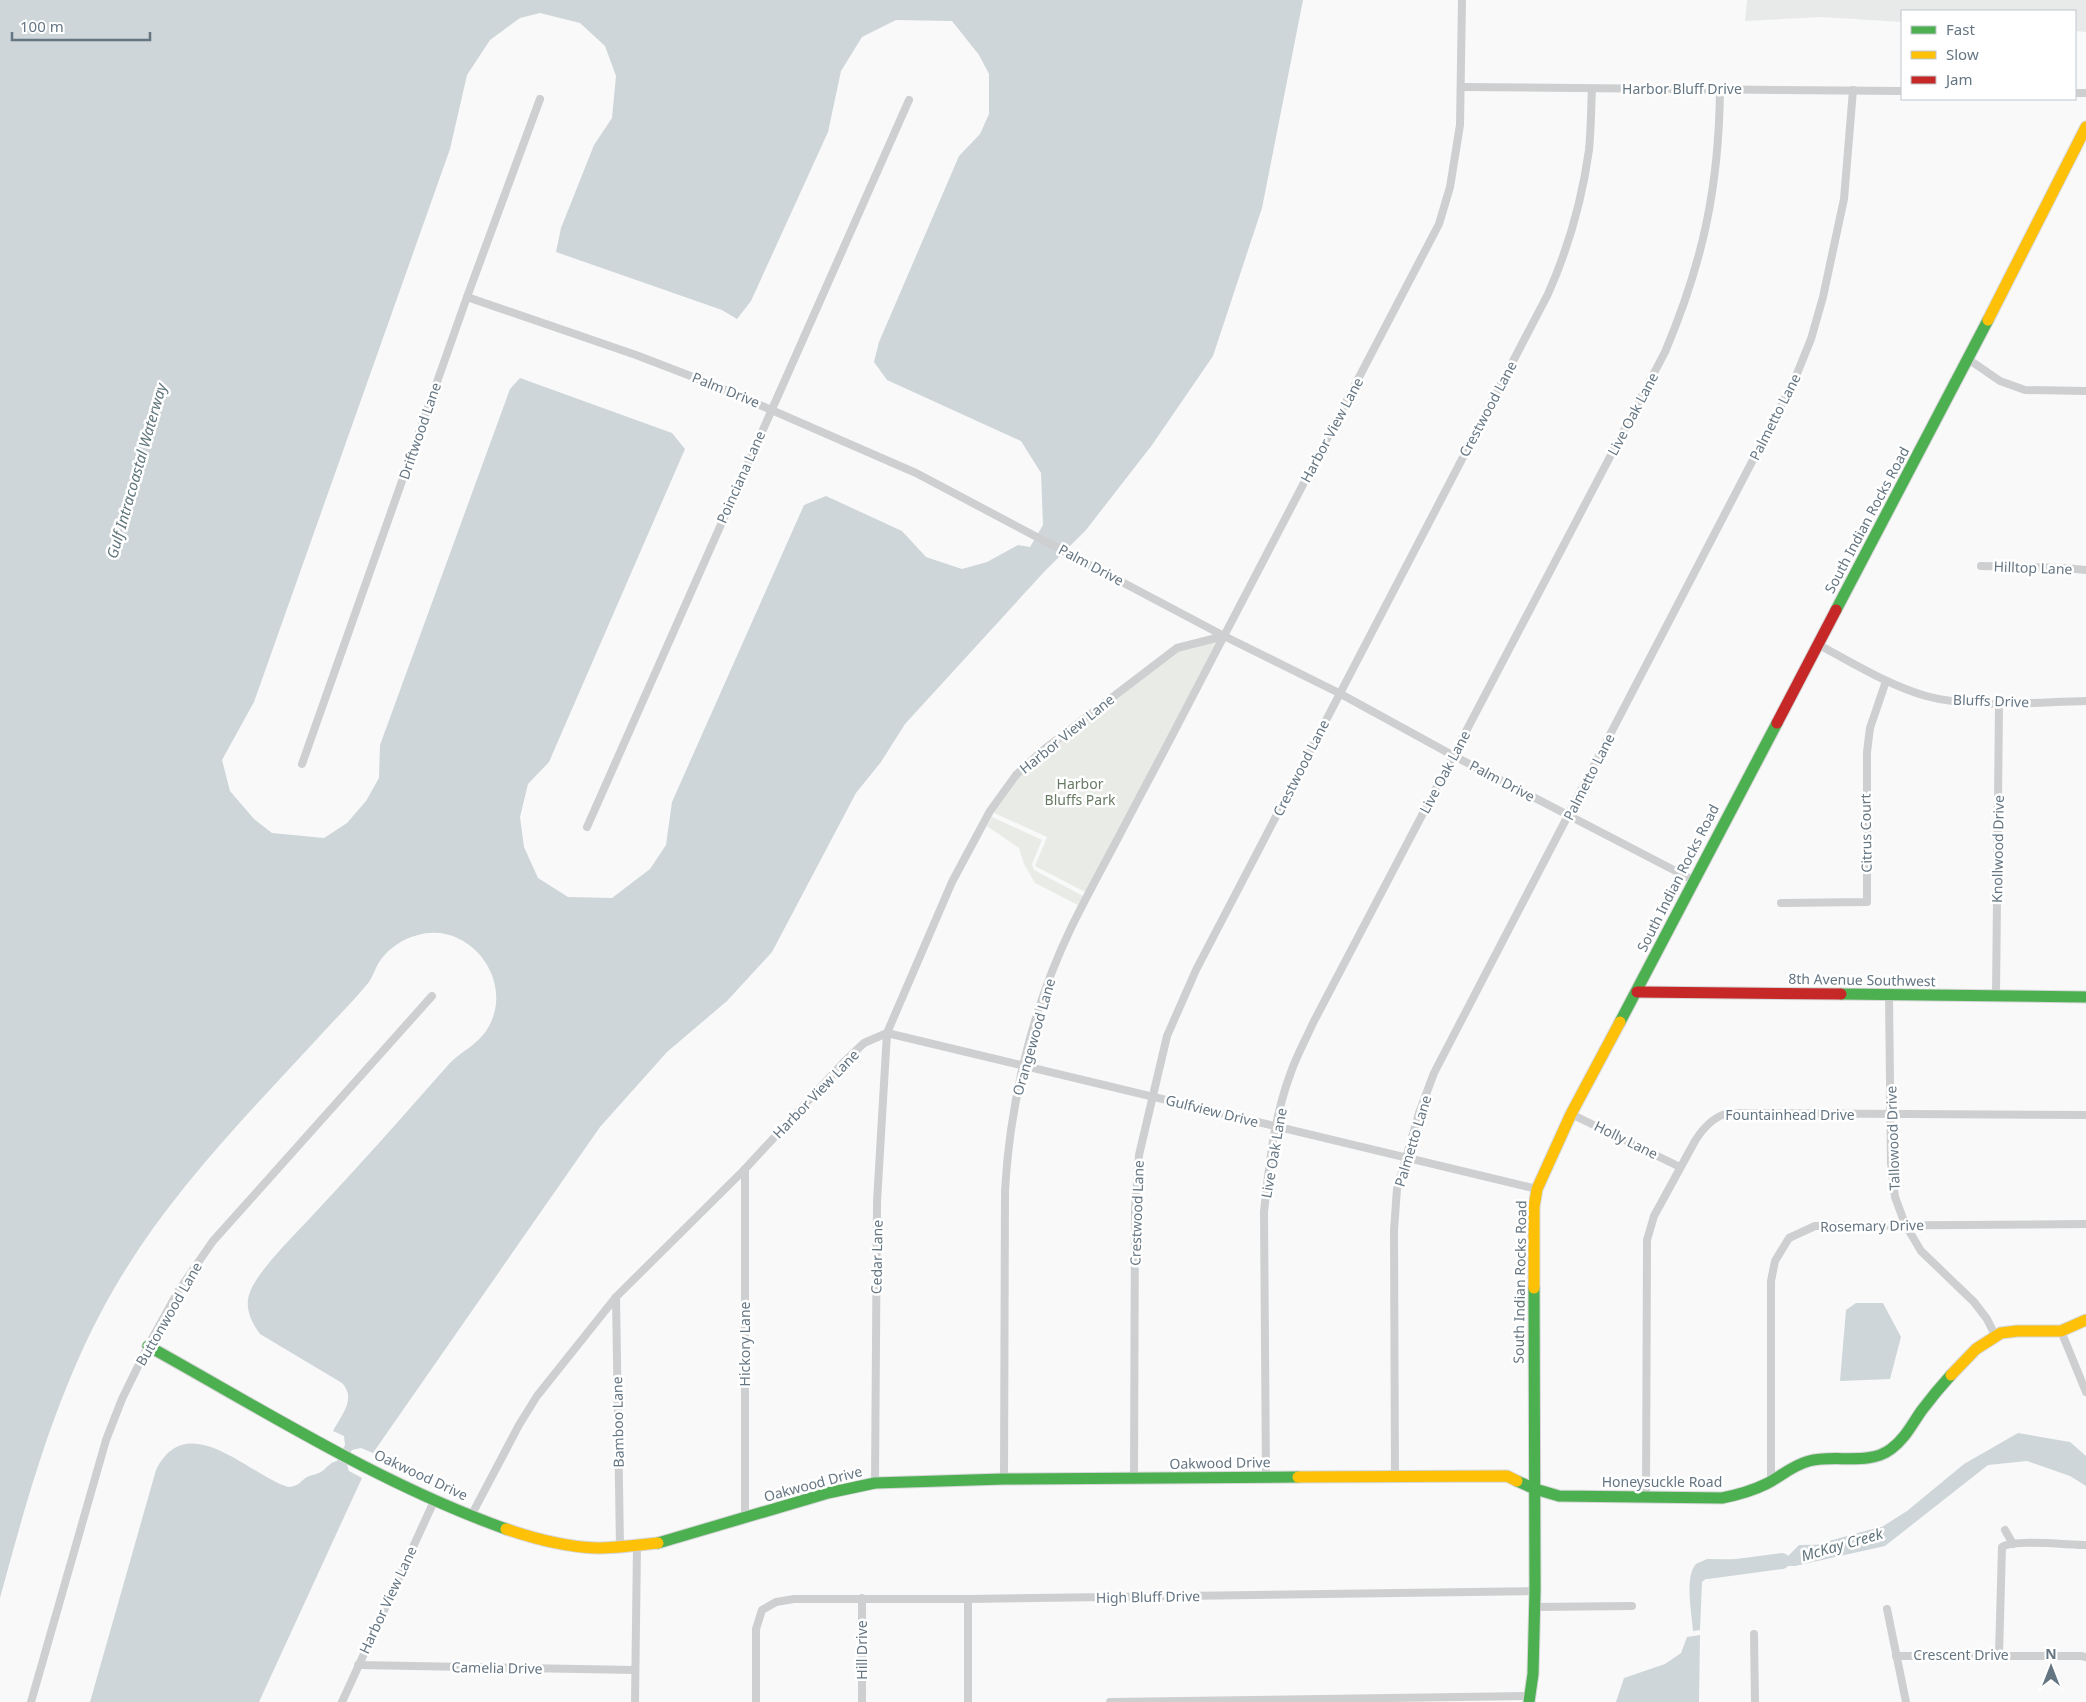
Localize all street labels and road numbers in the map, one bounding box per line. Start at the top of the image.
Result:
street label: Harbor Bluff Drive [1622,79,1742,98]
street label: Crestwood Lane [1454,357,1521,460]
street label: Palm Drive [690,367,763,412]
street label: Live Oak Lane [1603,369,1662,459]
street label: Palmetto Lane [1745,370,1805,463]
street label: Harbor View Lane [1296,374,1367,486]
street label: Driftwood Lane [394,380,445,482]
street label: Poinciana Lane [712,427,769,526]
street label: South Indian Rocks Road [1820,443,1913,596]
street label: Palm Drive [1055,539,1127,590]
street label: Hilltop Lane [1993,557,2073,578]
street label: Harbor View Lane [1015,690,1118,778]
street label: Bluffs Drive [1953,690,2029,711]
street label: Crestwood Lane [1268,716,1333,819]
street label: Live Oak Lane [1415,727,1474,817]
street label: Palmetto Lane [1559,730,1619,823]
street label: Palm Drive [1466,755,1538,806]
street label: Citrus Court [1855,793,1876,873]
street label: Knollwood Drive [1987,795,2008,903]
street label: South Indian Rocks Road [1632,801,1723,955]
street label: 8th Avenue Southwest [1788,969,1936,990]
street label: Orangewood Lane [1008,976,1059,1098]
street label: Harbor View Lane [768,1045,863,1142]
street label: Tallowood Drive [1881,1085,1904,1191]
street label: Gulfview Drive [1164,1090,1261,1131]
street label: Palmetto Lane [1390,1093,1436,1189]
street label: Fountainhead Drive [1725,1105,1855,1124]
street label: Live Oak Lane [1256,1106,1291,1199]
street label: Holly Lane [1591,1116,1661,1163]
street label: Crestwood Lane [1125,1160,1148,1266]
street label: South Indian Rocks Road [1509,1200,1530,1364]
street label: Rosemary Drive [1820,1215,1924,1236]
street label: Cedar Lane [866,1220,887,1294]
street label: Buttonwood Lane [131,1258,206,1369]
street label: Hickory Lane [735,1301,754,1386]
street label: Bamboo Lane [607,1376,628,1468]
street label: Oakwood Drive [371,1445,471,1505]
street label: Oakwood Drive [1169,1452,1271,1473]
street label: Oakwood Drive [762,1461,864,1506]
street label: Honeysuckle Road [1602,1472,1722,1491]
street label: Harbor View Lane [354,1543,421,1657]
street label: High Bluff Drive [1096,1586,1200,1607]
street label: Hill Drive [852,1620,871,1680]
street label: Crescent Drive [1913,1645,2009,1664]
street label: Camelia Drive [451,1657,543,1678]

